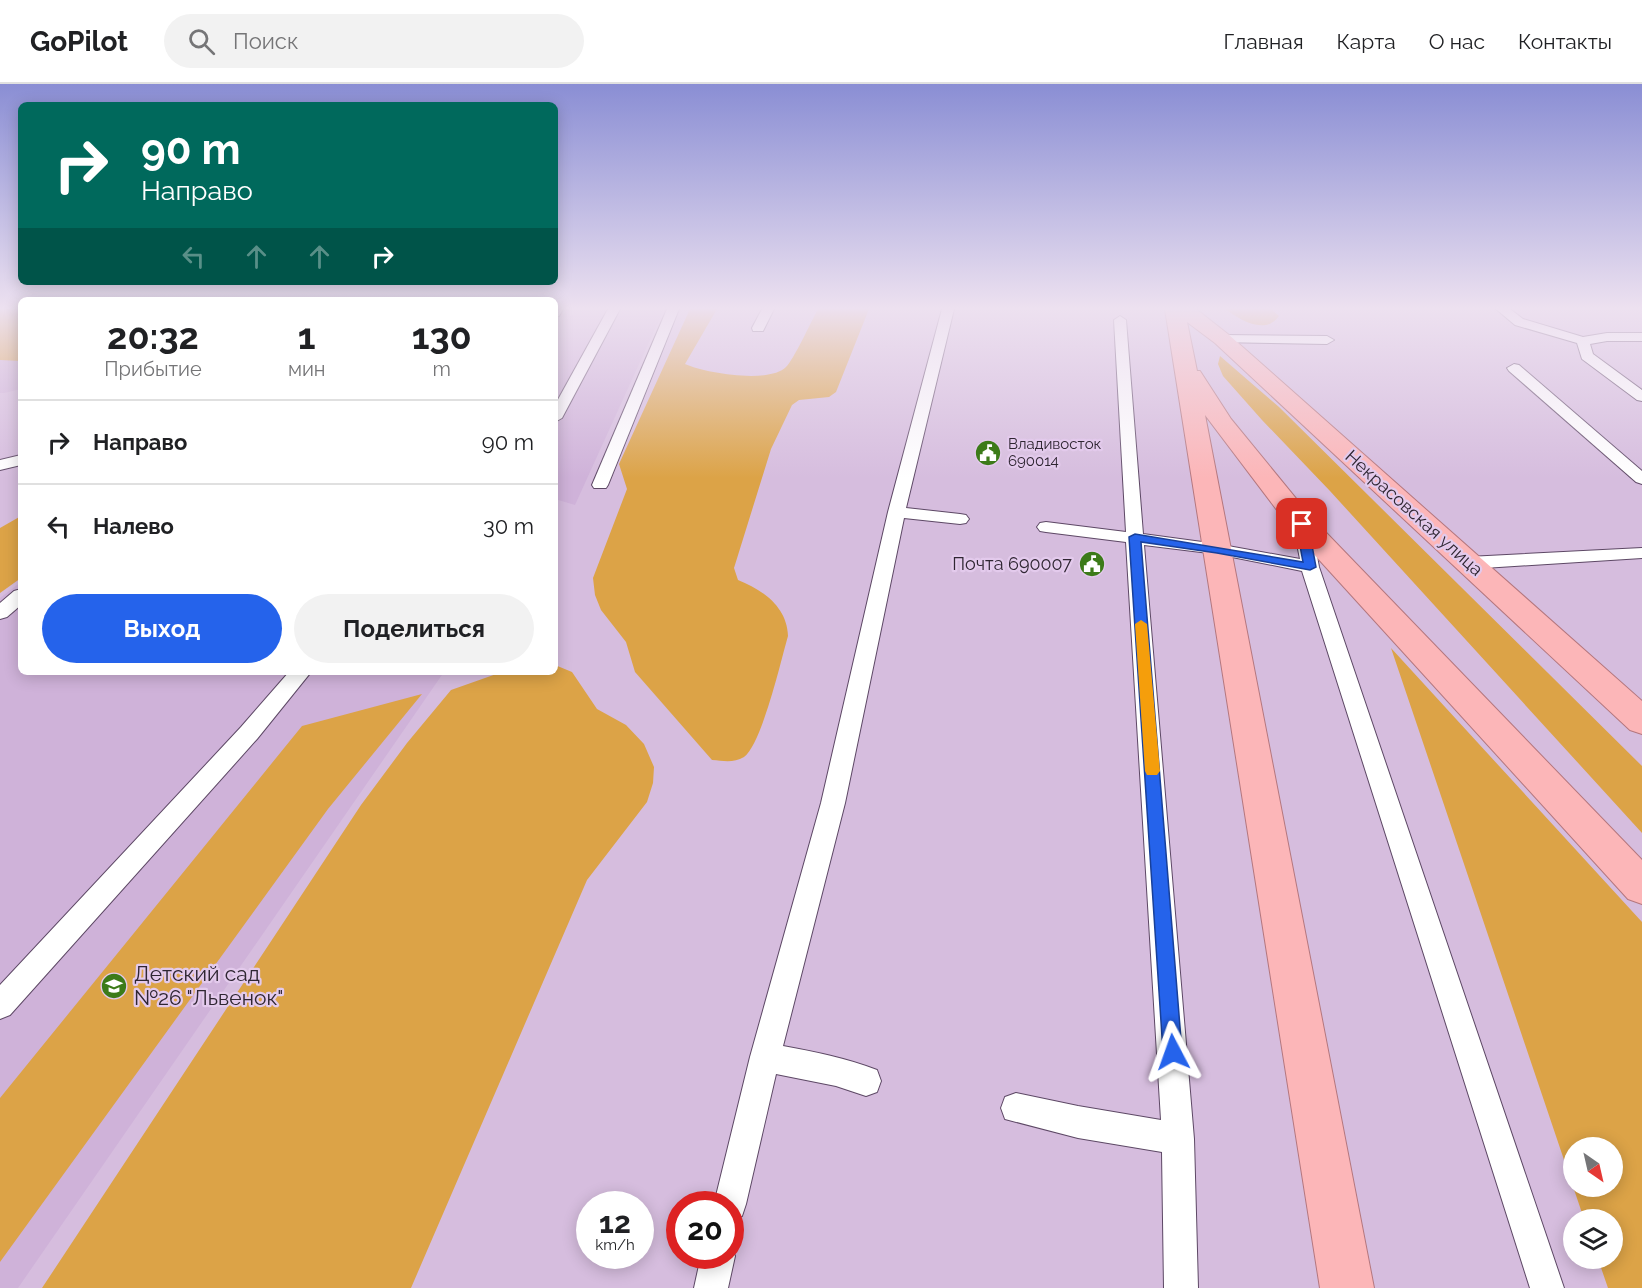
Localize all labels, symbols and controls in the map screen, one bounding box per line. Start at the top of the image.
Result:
search box [164,14,584,68]
text: GoPilot [30,25,128,58]
icon: search [185,25,218,58]
text: Поиск [233,28,298,54]
text: Главная [1224,29,1304,54]
text: Карта [1337,29,1396,54]
text: О нас [1429,29,1485,54]
text: Контакты [1518,29,1612,54]
text: 90 m [141,125,241,174]
icon: right [42,126,120,204]
text: Направо [141,175,253,206]
icon: left [177,240,210,273]
icon: ahead [240,240,273,273]
icon: ahead [303,240,336,273]
icon: right [366,240,399,273]
text: 20:32 [107,315,199,357]
text: 1 [298,315,316,357]
text: 130 [412,315,472,357]
text: Прибытие [104,357,202,381]
text: мин [288,357,325,381]
text: m [433,357,451,381]
icon: right [42,426,75,459]
text: Направо [93,429,187,455]
text: 90 m [482,429,534,455]
place label: Владивосток 690014 [1008,435,1102,470]
public building icon: Владивосток 690014 [973,438,1003,468]
street label: Некрасовская улица [1341,445,1487,580]
pin [1276,498,1327,549]
icon: arrive [1285,507,1318,540]
icon: left [42,510,75,543]
text: Налево [93,513,174,539]
text: 30 m [483,513,534,539]
public building icon: Почта 690007 [1077,549,1107,579]
place label: Почта 690007 [952,553,1072,574]
button: Выход [42,594,282,663]
button: Поделиться [294,594,534,663]
place label: Детский сад №26 "Львенок" [134,961,283,1010]
school or university icon: Детский сад №26 "Львенок" [99,971,129,1001]
position arrow [1141,1020,1205,1084]
north arrow [1563,1137,1623,1197]
map controls [1563,1137,1623,1269]
speed limit sign: 20 [666,1191,744,1269]
text: 12 [599,1205,631,1240]
button: layers [1563,1209,1623,1269]
text: km/h [595,1236,635,1254]

